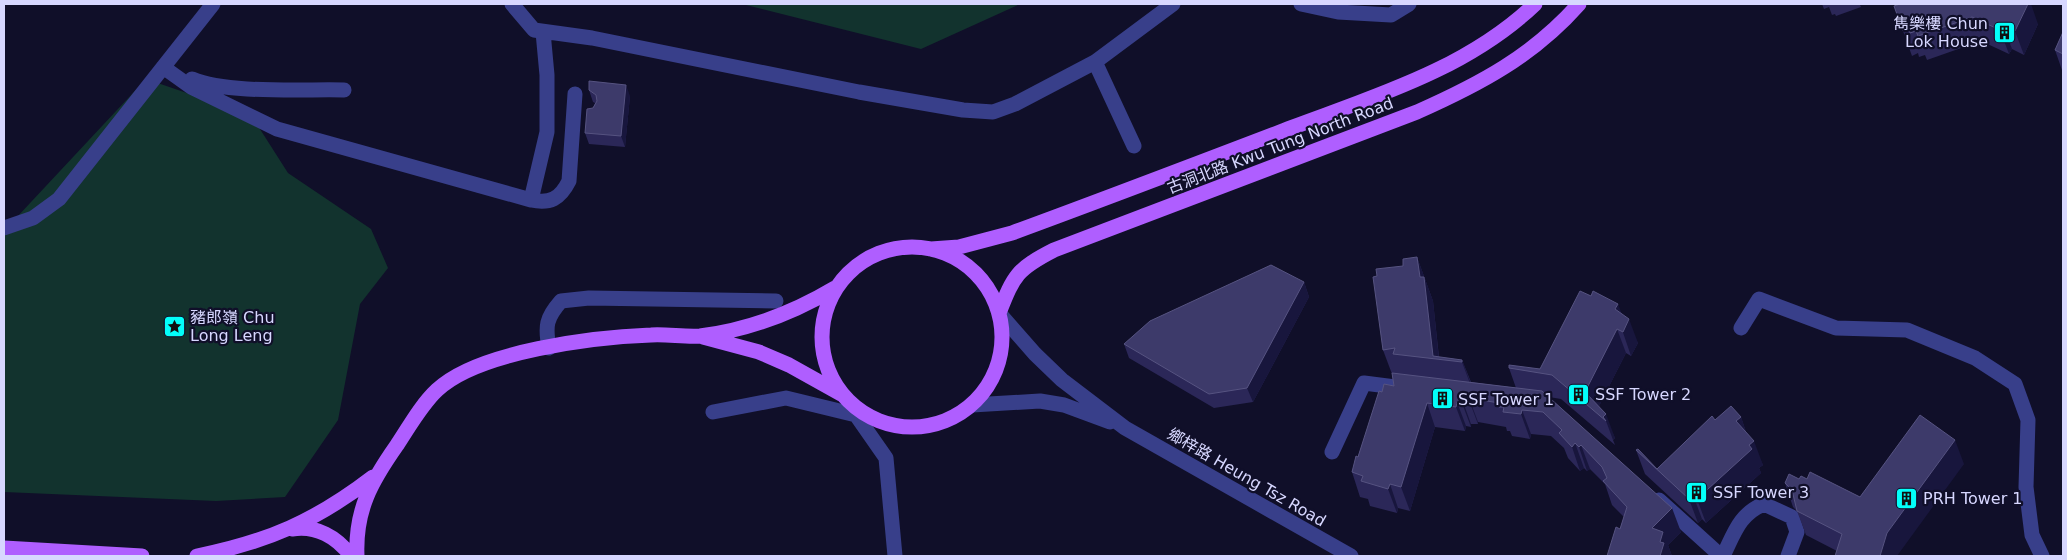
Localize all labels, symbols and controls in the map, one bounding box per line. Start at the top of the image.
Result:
place label: 雋樂樓 Chun Lok House [1893,14,1988,51]
building icon: 雋樂樓 Chun Lok House [1992,20,2016,44]
street label: 古洞北路 Kwu Tung North Road [1164,93,1396,197]
place label: 豬郎嶺 Chu Long Leng [190,308,275,345]
place icon: 豬郎嶺 Chu Long Leng [162,314,186,338]
building icon: SSF Tower 2 [1567,382,1591,406]
place label: SSF Tower 2 [1595,385,1691,404]
building icon: SSF Tower 1 [1430,387,1454,411]
place label: SSF Tower 1 [1458,390,1554,409]
street label: 鄉梓路 Heung Tsz Road [1164,424,1329,531]
building icon: SSF Tower 3 [1685,480,1709,504]
place label: SSF Tower 3 [1713,483,1809,502]
building icon: PRH Tower 1 [1895,486,1919,510]
place label: PRH Tower 1 [1923,489,2023,508]

